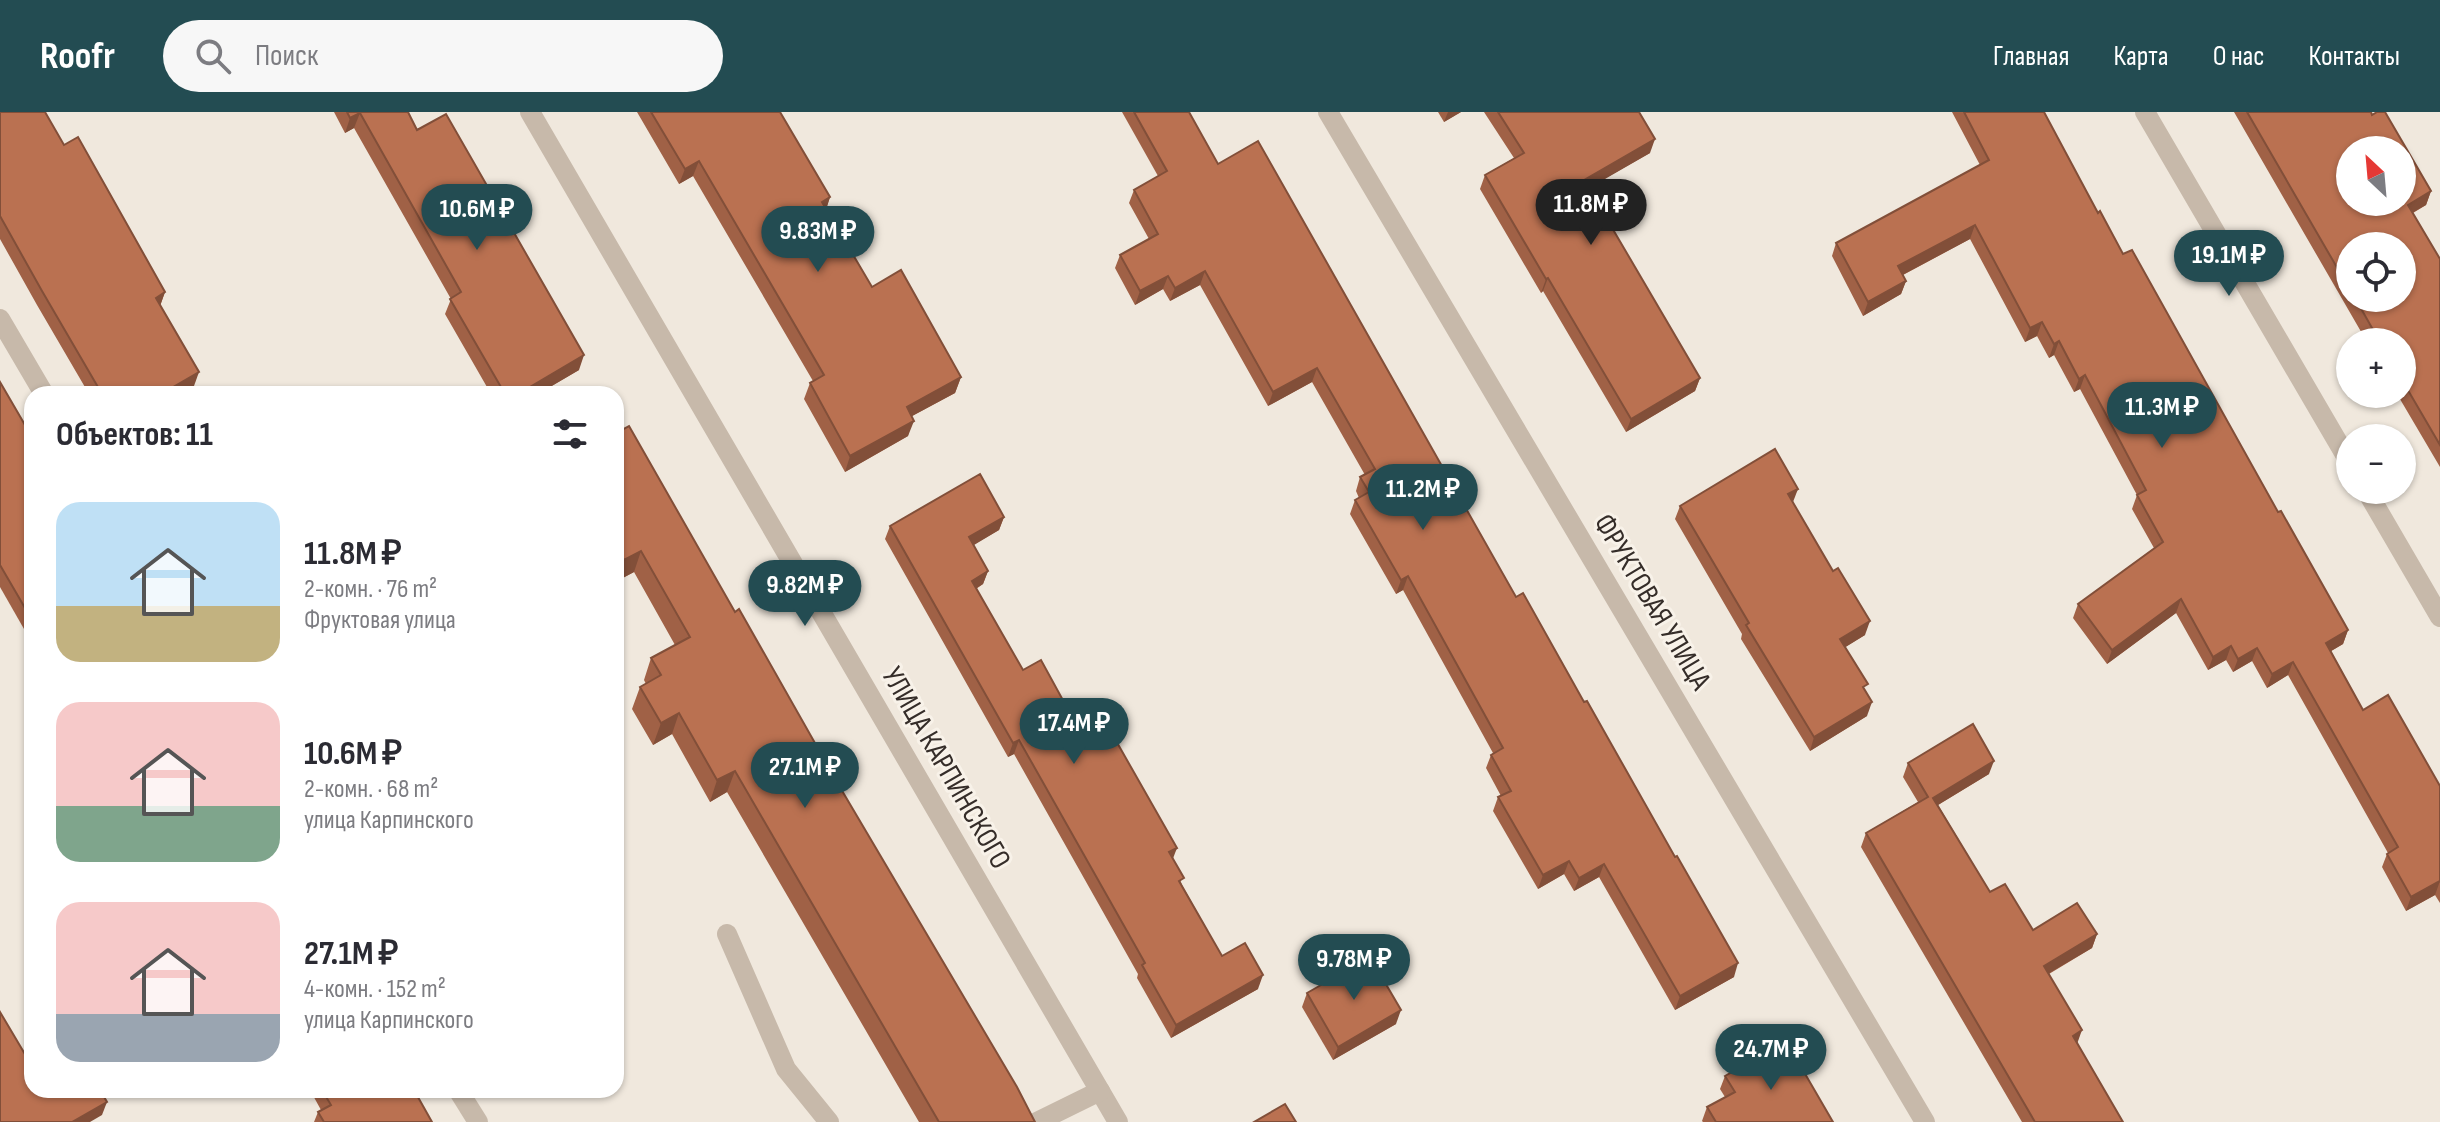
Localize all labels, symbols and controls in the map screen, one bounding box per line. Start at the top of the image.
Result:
search box [163,20,723,92]
text: Roofr [40,34,115,79]
icon: search [191,34,235,78]
text: Поиск [255,38,318,74]
text: Главная [1993,40,2069,73]
text: Карта [2113,40,2169,73]
text: О нас [2213,40,2265,73]
text: Контакты [2309,40,2400,73]
north arrow [2336,136,2416,216]
map controls [2336,136,2416,504]
pin: 11.8M ₽ [1517,179,1665,247]
pin: 10.6M ₽ [403,184,551,252]
text: 11.8M ₽ [1554,189,1628,220]
text: 10.6M ₽ [439,194,515,225]
pin: 9.83M ₽ [744,206,892,274]
text: 9.83M ₽ [779,216,857,247]
pin: 19.1M ₽ [2155,230,2303,298]
button: locate [2336,232,2416,312]
text: 19.1M ₽ [2192,240,2266,271]
button: + [2336,328,2416,408]
pin: 11.3M ₽ [2088,382,2236,450]
text: 11.3M ₽ [2125,392,2199,423]
icon: filters [548,412,592,456]
text: Объектов: 11 [56,414,213,455]
button: − [2336,424,2416,504]
pin: 11.2M ₽ [1349,464,1497,532]
text: 11.2M ₽ [1386,474,1460,505]
street label: ФРУКТОВАЯ УЛИЦА [1585,508,1719,696]
text: 11.8M ₽ [304,533,402,574]
icon: home [120,534,216,630]
pin: 9.82M ₽ [731,560,879,628]
text: 9.82M ₽ [766,570,844,601]
text: 2-комн. · 76 m² [304,574,437,605]
text: Фруктовая улица [304,605,456,636]
street label: УЛИЦА КАРПИНСКОГО [874,661,1018,875]
pin: 17.4M ₽ [1000,698,1148,766]
text: 17.4M ₽ [1038,708,1110,739]
text: 10.6M ₽ [304,733,402,774]
icon: home [120,734,216,830]
pin: 27.1M ₽ [731,742,879,810]
text: 27.1M ₽ [769,752,841,783]
text: 2-комн. · 68 m² [304,774,438,805]
text: улица Карпинского [304,805,474,836]
text: 27.1M ₽ [304,933,398,974]
icon: home [120,934,216,1030]
pin: 9.78M ₽ [1280,934,1428,1002]
text: 9.78M ₽ [1316,944,1392,975]
text: 4-комн. · 152 m² [304,974,446,1005]
text: улица Карпинского [304,1005,474,1036]
pin: 24.7M ₽ [1697,1024,1845,1092]
text: 24.7M ₽ [1733,1034,1809,1065]

